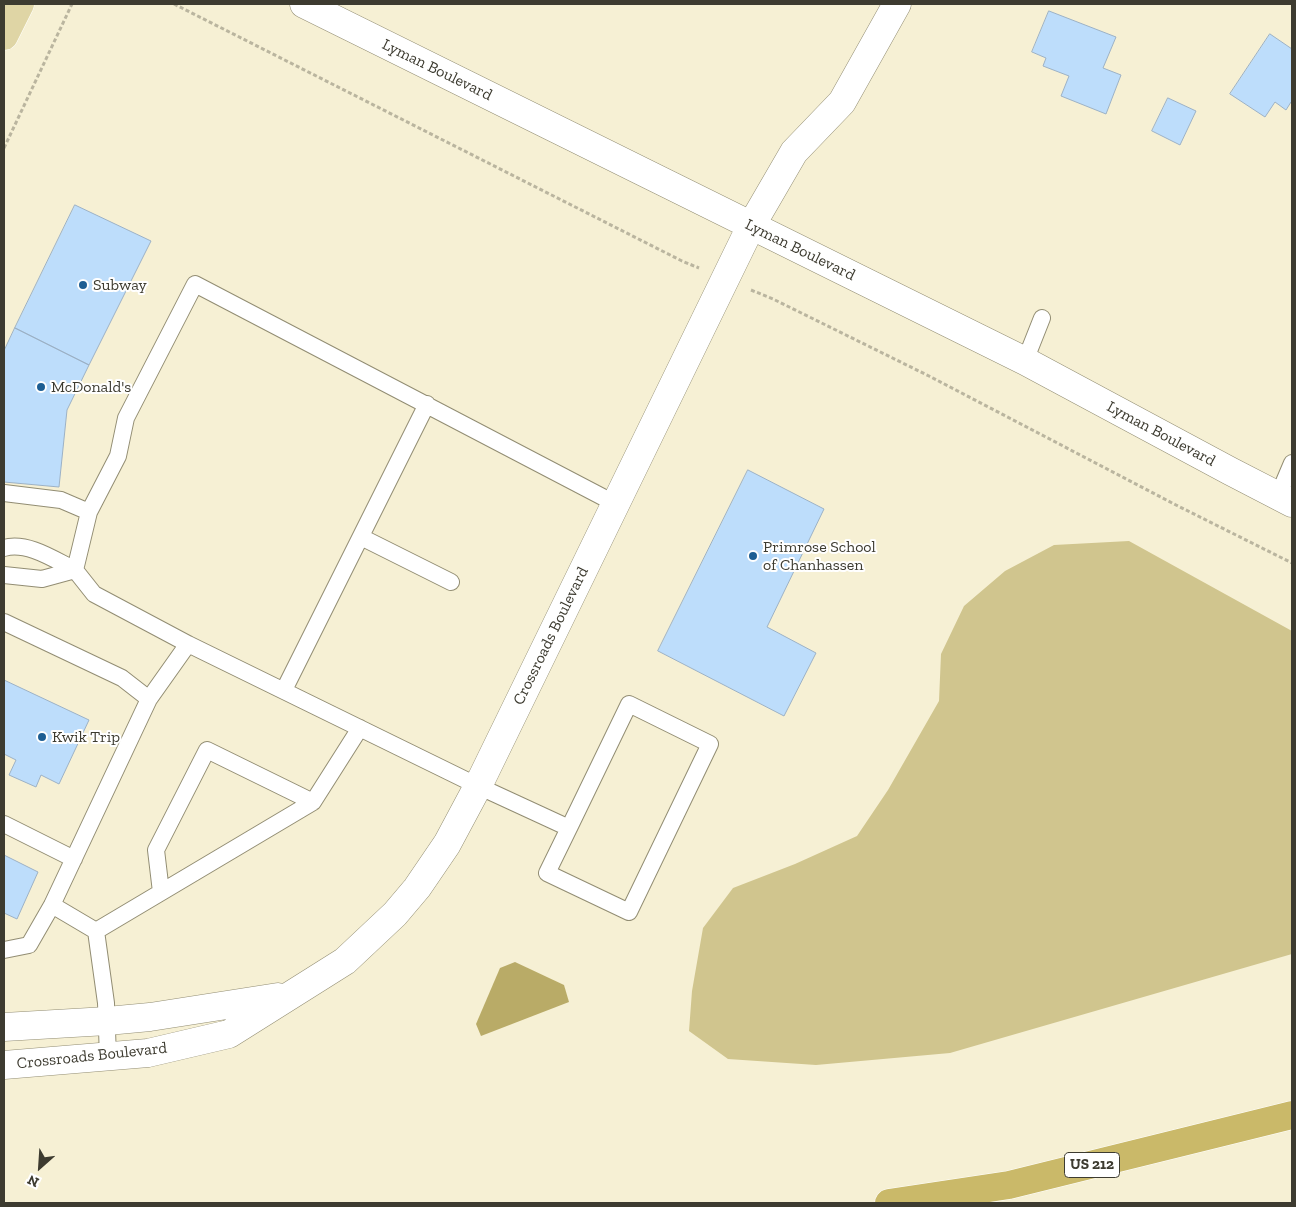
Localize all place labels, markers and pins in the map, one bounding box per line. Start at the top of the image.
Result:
place label: Subway [93,275,147,295]
marker: Subway [77,279,89,291]
place label: McDonald's [51,377,131,397]
marker: McDonald's [35,381,47,393]
place label: Primrose School of Chanhassen [763,537,876,575]
marker: Primrose School of Chanhassen [747,550,759,562]
place label: Kwik Trip [52,727,120,747]
marker: Kwik Trip [36,731,48,743]

